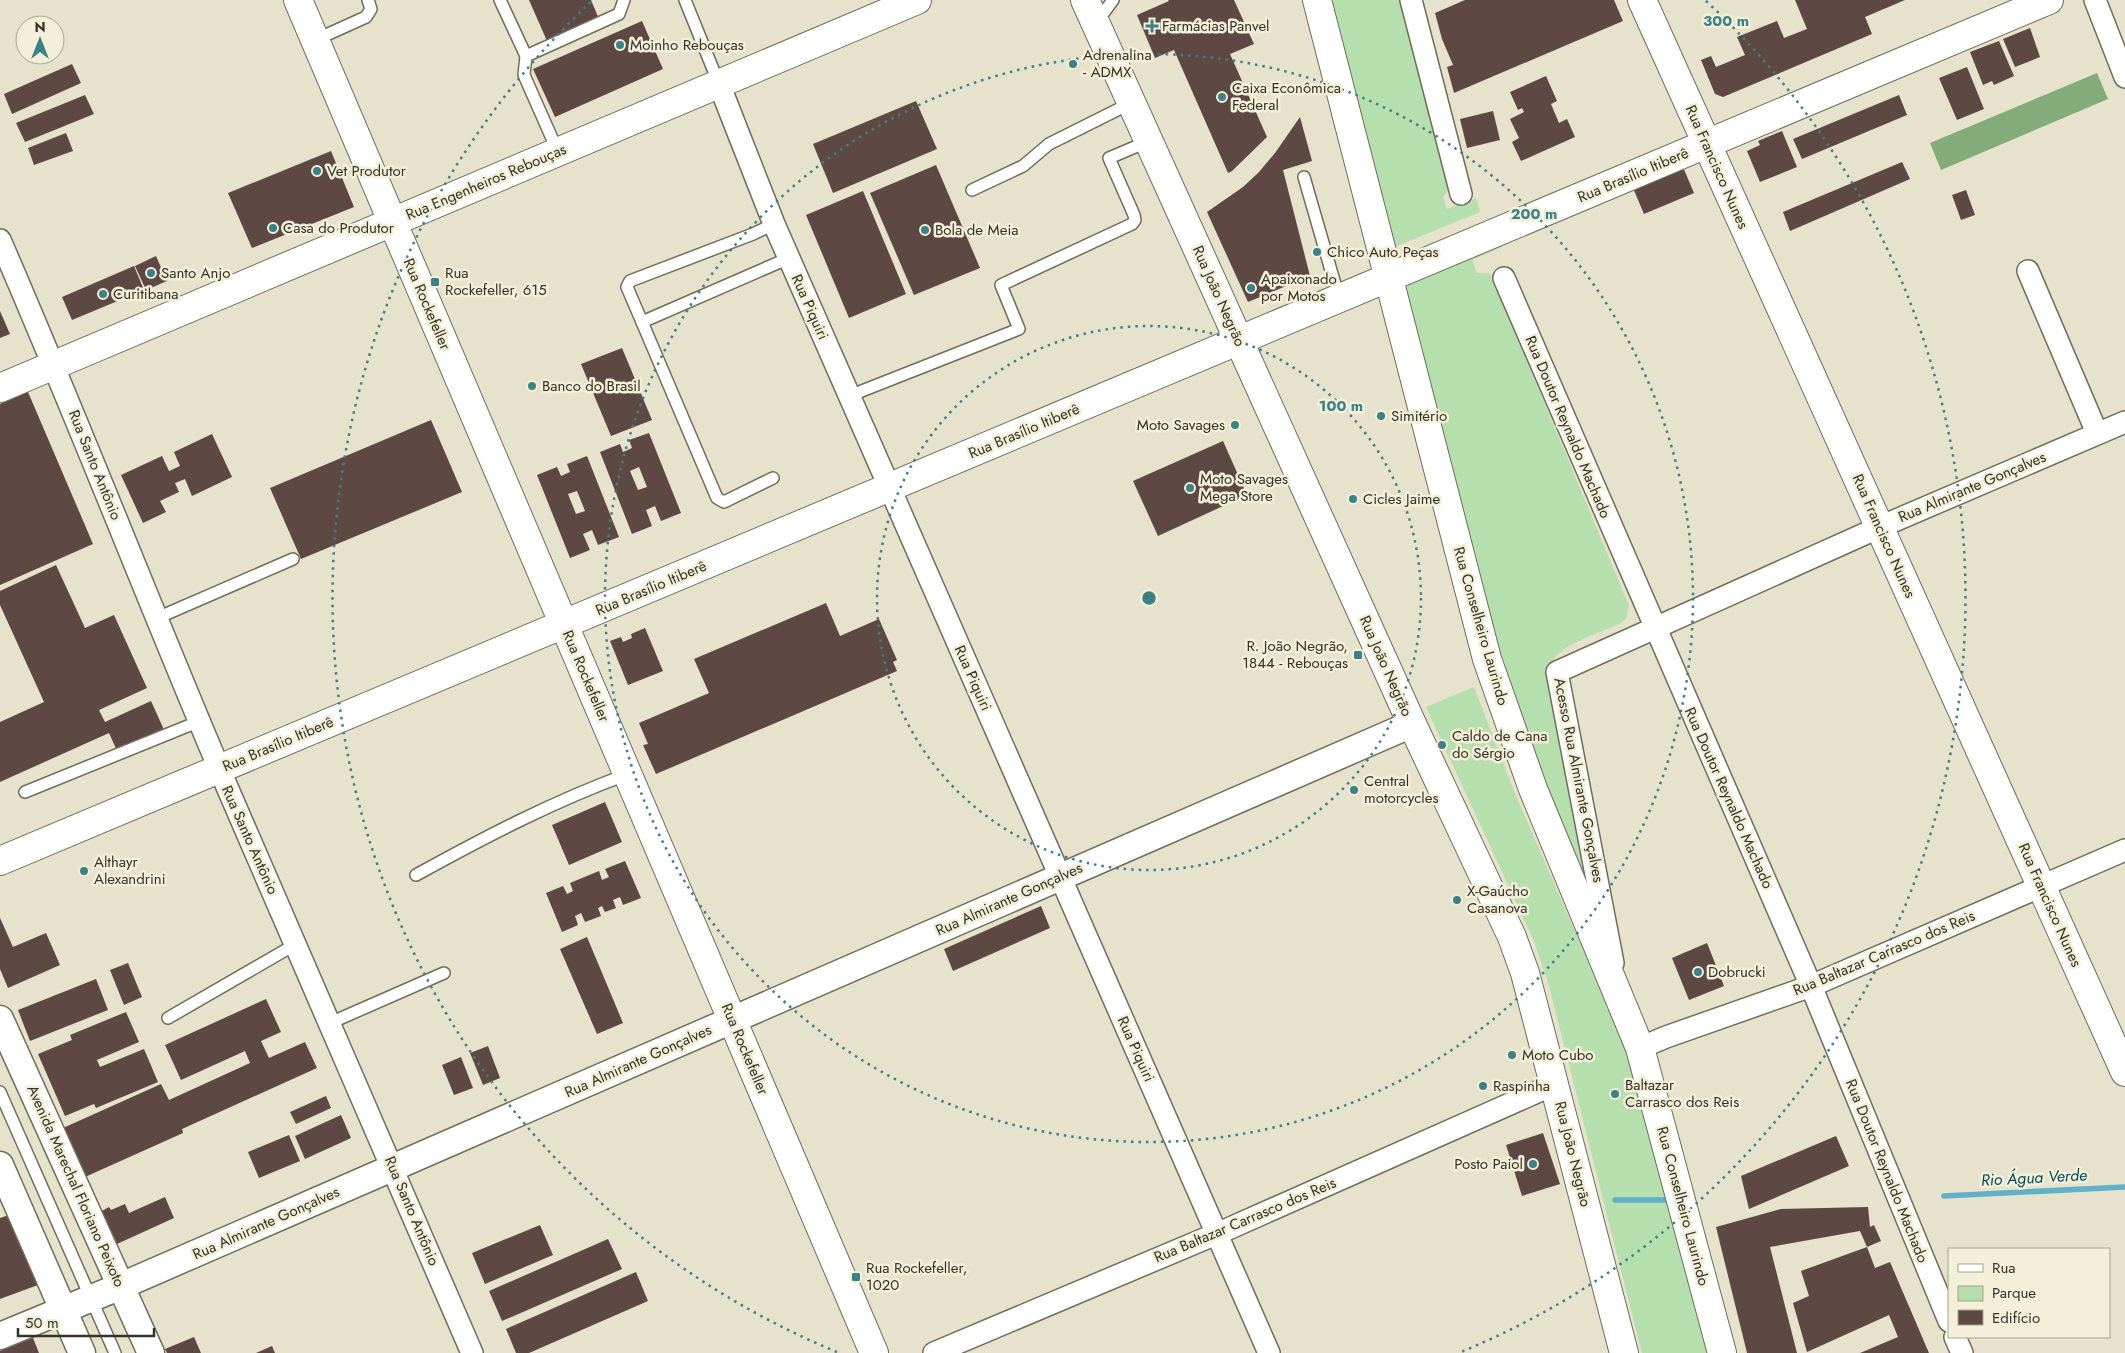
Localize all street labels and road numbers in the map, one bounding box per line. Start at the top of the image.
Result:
street label: Rua Francisco Nunes [1680,102,1754,232]
street label: Rua Engenheiros Rebouças [402,138,570,226]
street label: Rua Brasílio Itiberê [1574,142,1692,208]
street label: Rua João Negrão [1187,242,1251,350]
street label: Rua Rockefeller [398,255,457,354]
street label: Rua Piquiri [786,271,834,343]
street label: Rua Doutor Reynaldo Machado [1520,332,1616,522]
street label: Rua Brasílio Itiberê [965,398,1083,464]
street label: Rua Santo Antônio [63,407,127,523]
street label: Rua Almirante Gonçalves [1895,446,2049,528]
street label: Rua Francisco Nunes [1847,471,1921,601]
street label: Rua Conselheiro Laurindo [1448,544,1514,708]
street label: Rua Brasílio Itiberê [592,555,710,621]
street label: Rua João Negrão [1354,612,1418,720]
street label: Rua Rockefeller [557,627,616,726]
street label: Rua Piquiri [949,642,997,714]
street label: Acesso Rua Almirante Gonçalves [1548,676,1610,884]
street label: Rua Doutor Reynaldo Machado [1679,704,1779,892]
street label: Rua Brasílio Itiberê [219,711,337,777]
street label: Rua Santo Antônio [216,782,284,898]
street label: Rua Francisco Nunes [2013,840,2087,970]
street label: Rua Almirante Gonçalves [932,857,1086,941]
street label: Rua Baltazar Carrasco dos Reis [1790,905,1978,1001]
street label: Rua Rockefeller [716,1000,775,1099]
street label: Rua Piquiri [1112,1013,1160,1085]
street label: Rua Almirante Gonçalves [561,1019,715,1103]
street label: Rua Doutor Reynaldo Machado [1840,1076,1934,1266]
street label: Avenida Marechal Floriano Peixoto [21,1082,131,1290]
street label: Rua João Negrão [1549,1099,1597,1209]
street label: Rua Conselheiro Laurindo [1651,1124,1715,1288]
street label: Rua Santo Antônio [379,1153,445,1269]
street label: Rua Baltazar Carrasco dos Reis [1151,1172,1339,1268]
street label: Rua Almirante Gonçalves [189,1181,343,1265]

